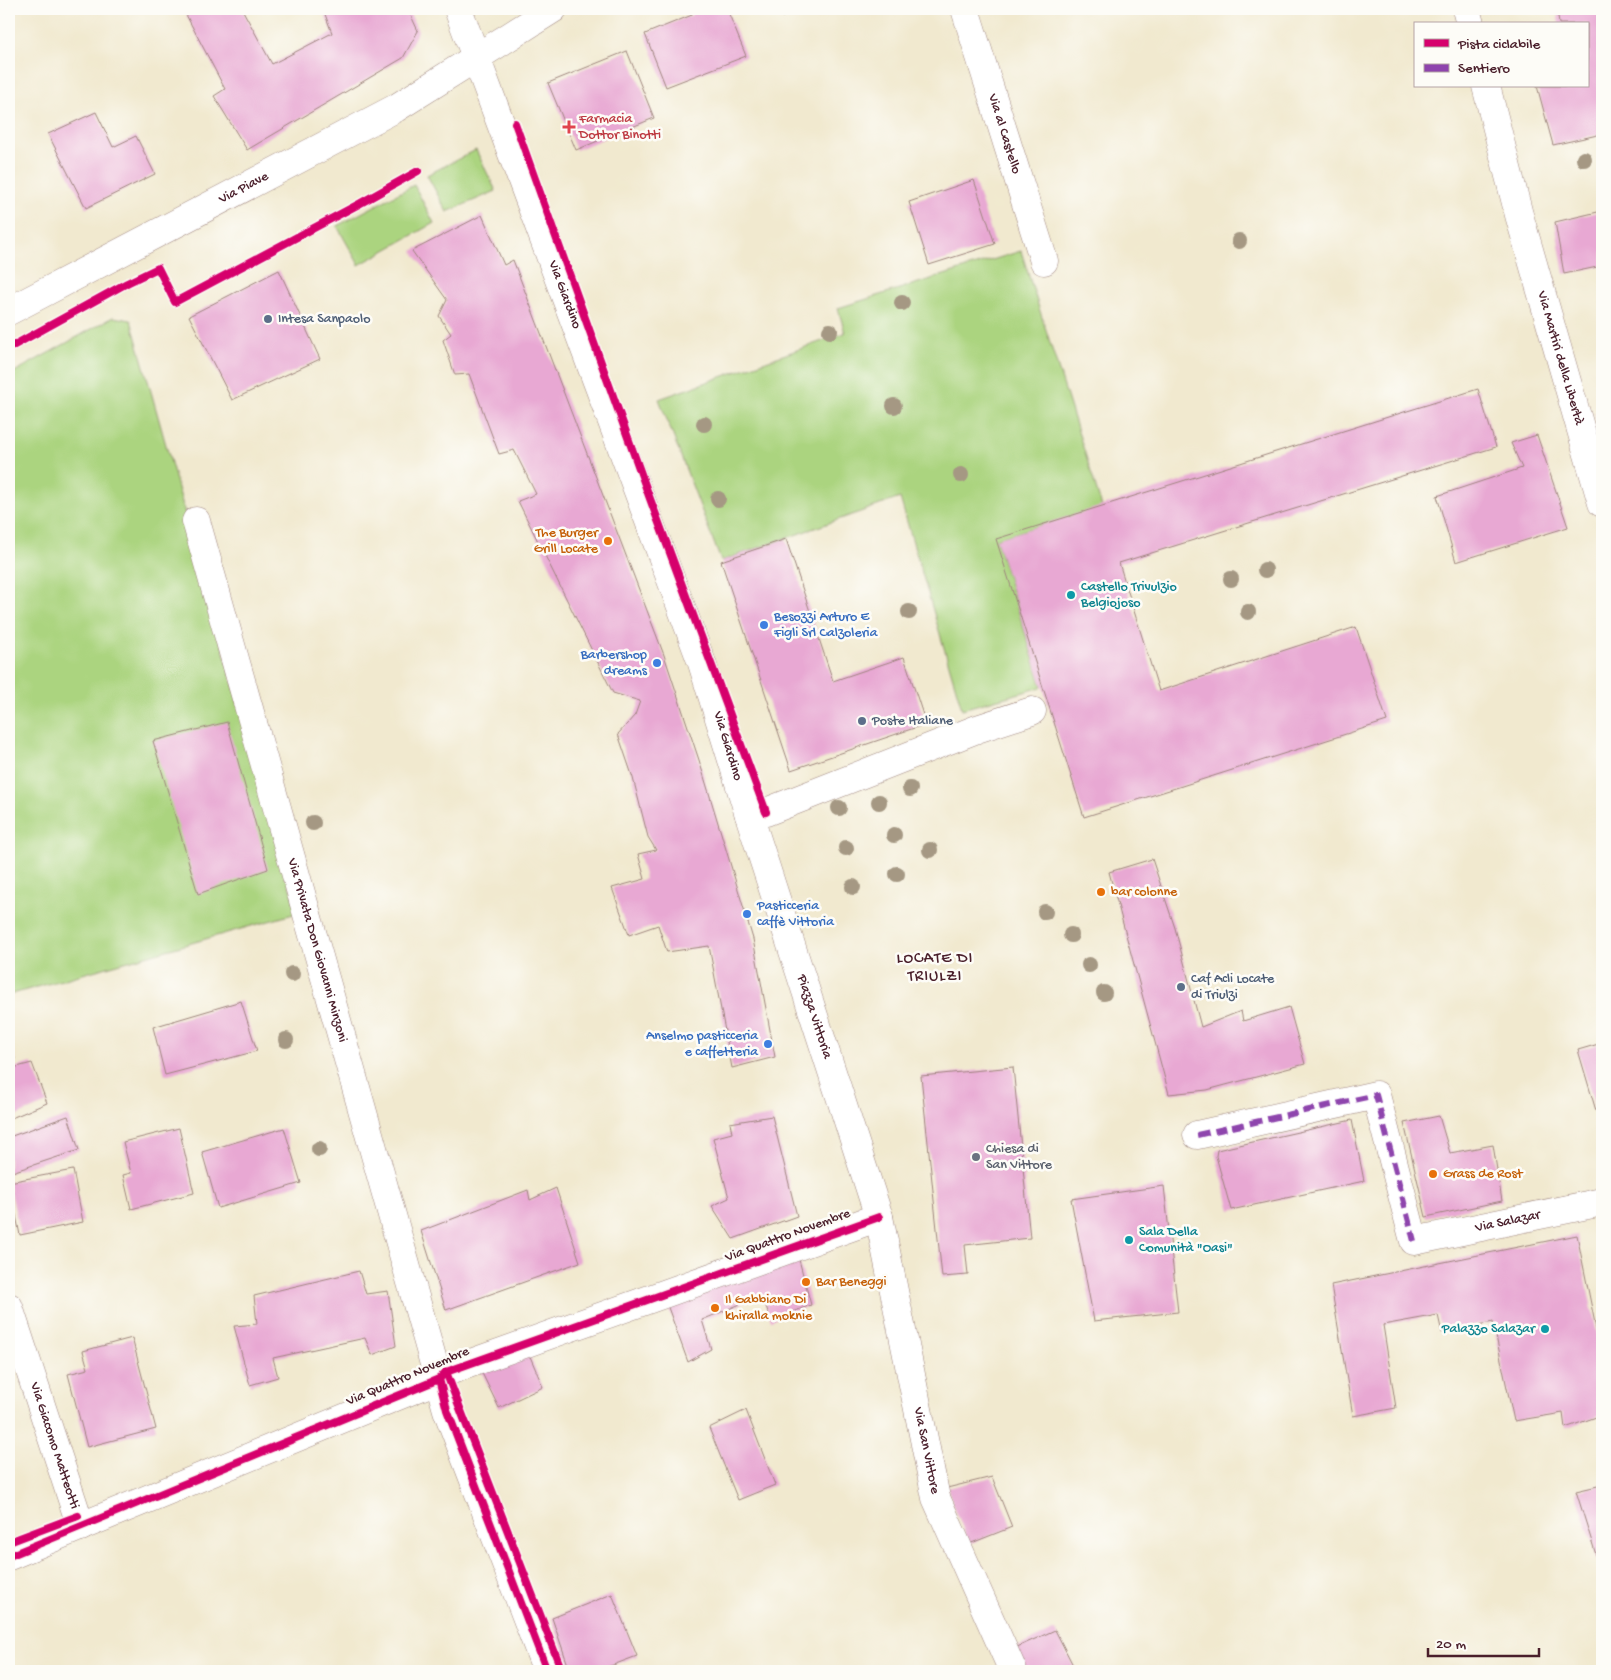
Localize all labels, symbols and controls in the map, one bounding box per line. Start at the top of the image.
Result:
legend [1414,22,1588,88]
text: Pista ciclabile [1457,36,1541,54]
text: Sentiero [1458,60,1510,78]
street label: Via al Castello [983,91,1025,176]
place label: Farmacia Dottor Binotti [578,111,661,144]
marker: Farmacia Dottor Binotti [563,121,575,133]
street label: Via Piave [215,167,272,208]
street label: Via Giardino [544,257,585,331]
street label: Via Martiri della Libertà [1533,288,1588,428]
place label: Intesa Sanpaolo [278,311,370,328]
marker: Intesa Sanpaolo [262,313,274,325]
place label: The Burger Grill Locate [534,525,599,558]
marker: The Burger Grill Locate [602,535,614,547]
place label: Castello Trivulzio Belgiojoso [1080,579,1177,612]
marker: Castello Trivulzio Belgiojoso [1065,589,1077,601]
place label: Besozzi Arturo E Figli Srl Calzoleria [773,609,879,642]
marker: Besozzi Arturo E Figli Srl Calzoleria [758,619,770,631]
place label: Barbershop dreams [580,647,648,680]
marker: Barbershop dreams [651,657,663,669]
street label: Via Giardino [709,708,746,783]
place label: Poste Italiane [871,713,954,730]
marker: Poste Italiane [856,715,868,727]
street label: Via Privata Don Giovanni Minzoni [283,855,351,1044]
place label: bar colonne [1111,884,1178,901]
marker: bar colonne [1095,886,1107,898]
place label: Pasticceria caffè Vittoria [756,898,835,931]
marker: Pasticceria caffè Vittoria [741,908,753,920]
district label: LOCATE DI TRIULZI [897,950,973,987]
street label: Piazza Vittoria [792,971,836,1062]
place label: Caf Acli Locate di Triulzi [1191,971,1275,1004]
marker: Caf Acli Locate di Triulzi [1175,981,1187,993]
place label: Anselmo pasticceria e caffetteria [646,1028,759,1061]
marker: Anselmo pasticceria e caffetteria [762,1038,774,1050]
place label: Chiesa di San Vittore [986,1141,1053,1174]
marker: Chiesa di San Vittore [970,1151,982,1163]
place label: Grass de Rost [1443,1166,1524,1183]
marker: Grass de Rost [1427,1168,1439,1180]
street label: Via Quattro Novembre [722,1205,854,1267]
street label: Via Salazar [1473,1206,1543,1237]
place label: Sala Della Comunità "Oasi" [1139,1224,1233,1257]
marker: Sala Della Comunità "Oasi" [1123,1234,1135,1246]
place label: Bar Beneggi [815,1274,886,1291]
marker: Bar Beneggi [800,1276,812,1288]
place label: Il Gabbiano Di khiralla moknie [725,1292,813,1325]
marker: Il Gabbiano Di khiralla moknie [709,1302,721,1314]
place label: Palazzo Salazar [1441,1321,1536,1338]
marker: Palazzo Salazar [1539,1323,1551,1335]
street label: Via Quattro Novembre [343,1343,473,1411]
street label: Via Giacomo Matteotti [25,1379,83,1511]
street label: Via San Vittore [909,1405,944,1496]
scale bar [1428,1625,1540,1657]
text: 20 m [1436,1636,1466,1654]

